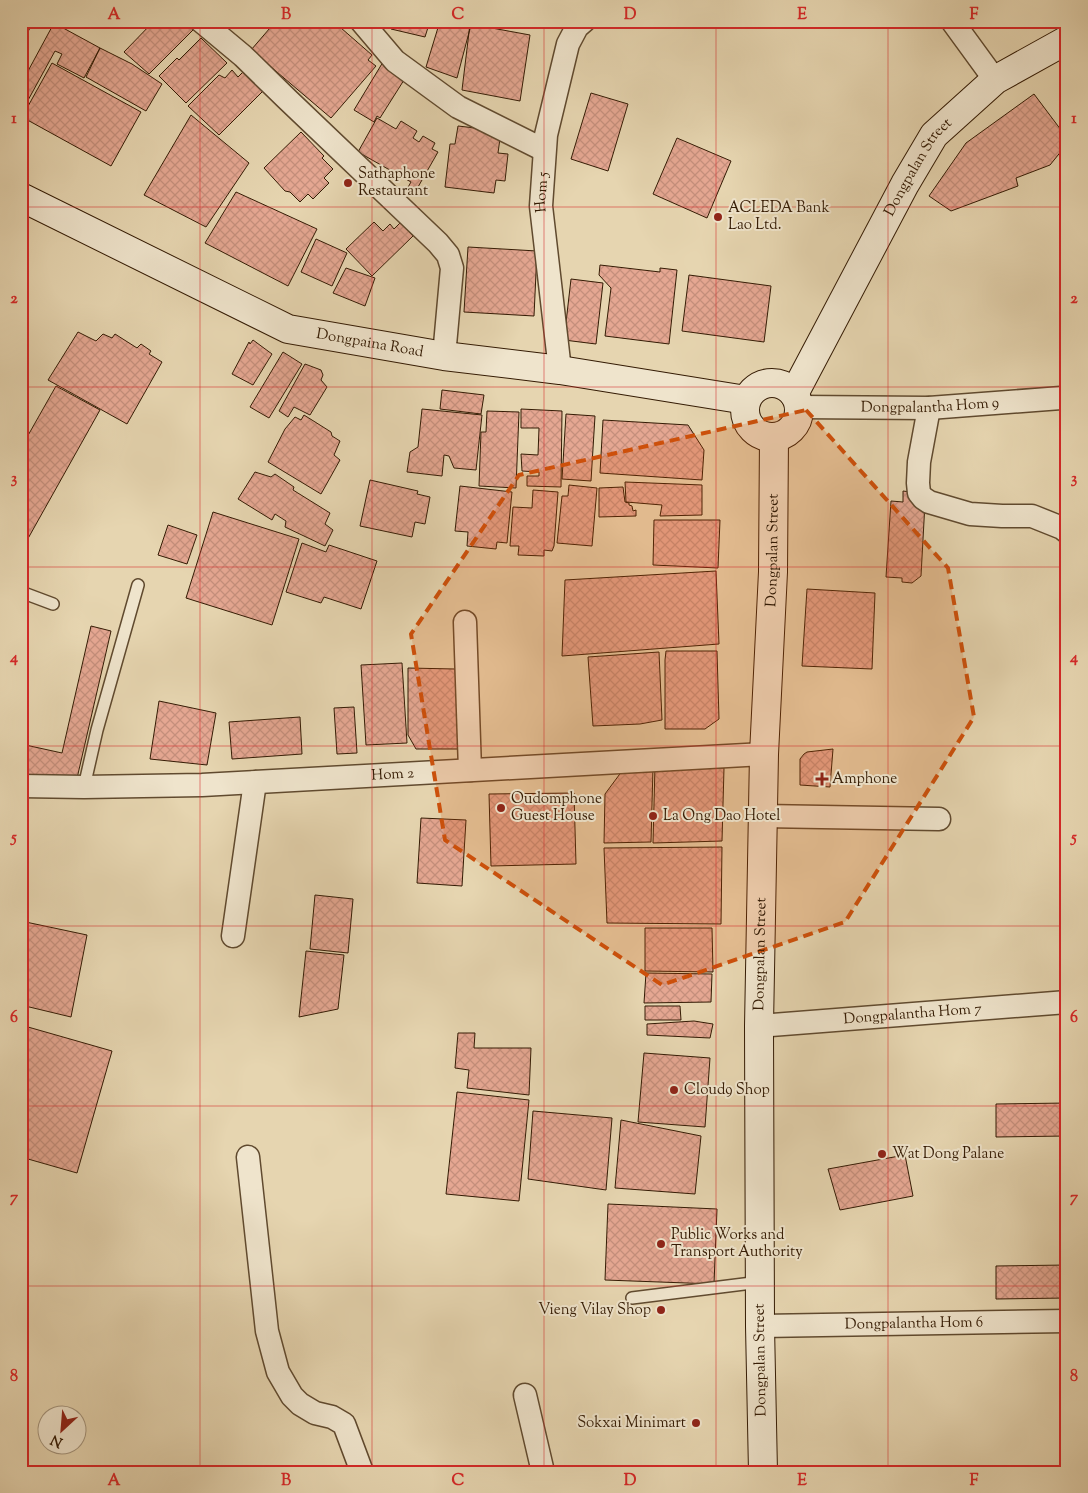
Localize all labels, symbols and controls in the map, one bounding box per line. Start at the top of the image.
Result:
text: A [108,4,121,27]
text: B [281,4,291,27]
text: C [452,4,465,27]
text: D [624,4,637,27]
text: E [797,4,807,27]
text: F [970,4,979,27]
text: 1 [11,108,17,131]
text: 1 [1071,108,1077,131]
street label: Dongpalan Street [879,113,957,220]
place label: Sathaphone Restaurant [358,164,435,202]
street label: Hom 5 [530,171,554,214]
marker: Sathaphone Restaurant [342,177,354,189]
place label: ACLEDA Bank Lao Ltd. [728,198,830,236]
marker: ACLEDA Bank Lao Ltd. [712,211,724,223]
text: 2 [10,288,18,311]
text: 2 [1070,288,1078,311]
street label: Dongpaina Road [315,324,426,363]
street label: Dongpalantha Hom 9 [861,392,1000,419]
text: 3 [11,468,18,491]
text: 3 [1071,468,1078,491]
street label: Dongpalan Street [761,494,784,607]
text: 4 [9,647,18,670]
text: 4 [1069,647,1078,670]
street label: Hom 2 [371,763,415,786]
place label: Amphone [832,769,897,790]
marker: Amphone [816,773,828,785]
place label: Oudomphone Guest House [511,789,602,827]
marker: Oudomphone Guest House [495,802,507,814]
place label: La Ong Dao Hotel [663,806,780,827]
marker: La Ong Dao Hotel [647,810,659,822]
text: 5 [9,827,17,850]
text: 5 [1069,827,1077,850]
street label: Dongpalan Street [749,897,772,1011]
street label: Dongpalantha Hom 7 [843,998,983,1030]
text: 6 [10,1007,18,1030]
text: 6 [1070,1007,1078,1030]
place label: Cloud9 Shop [684,1080,770,1101]
marker: Cloud9 Shop [668,1084,680,1096]
place label: Wat Dong Palane [892,1144,1004,1165]
marker: Wat Dong Palane [876,1148,888,1160]
text: 7 [10,1187,19,1210]
text: 7 [1070,1187,1079,1210]
place label: Public Works and Transport Authority [671,1225,803,1263]
marker: Public Works and Transport Authority [655,1238,667,1250]
place label: Vieng Vilay Shop [538,1300,651,1321]
street label: Dongpalan Street [750,1303,772,1417]
marker: Vieng Vilay Shop [655,1304,667,1316]
street label: Dongpalantha Hom 6 [845,1312,983,1335]
text: 8 [10,1366,18,1389]
text: 8 [1070,1366,1078,1389]
north arrow [38,1406,88,1456]
place label: Sokxai Minimart [577,1413,686,1434]
marker: Sokxai Minimart [690,1417,702,1429]
text: N [48,1428,67,1451]
text: A [108,1470,121,1493]
text: B [281,1470,291,1493]
text: C [452,1470,465,1493]
text: D [624,1470,637,1493]
text: E [797,1470,807,1493]
text: F [970,1470,979,1493]

